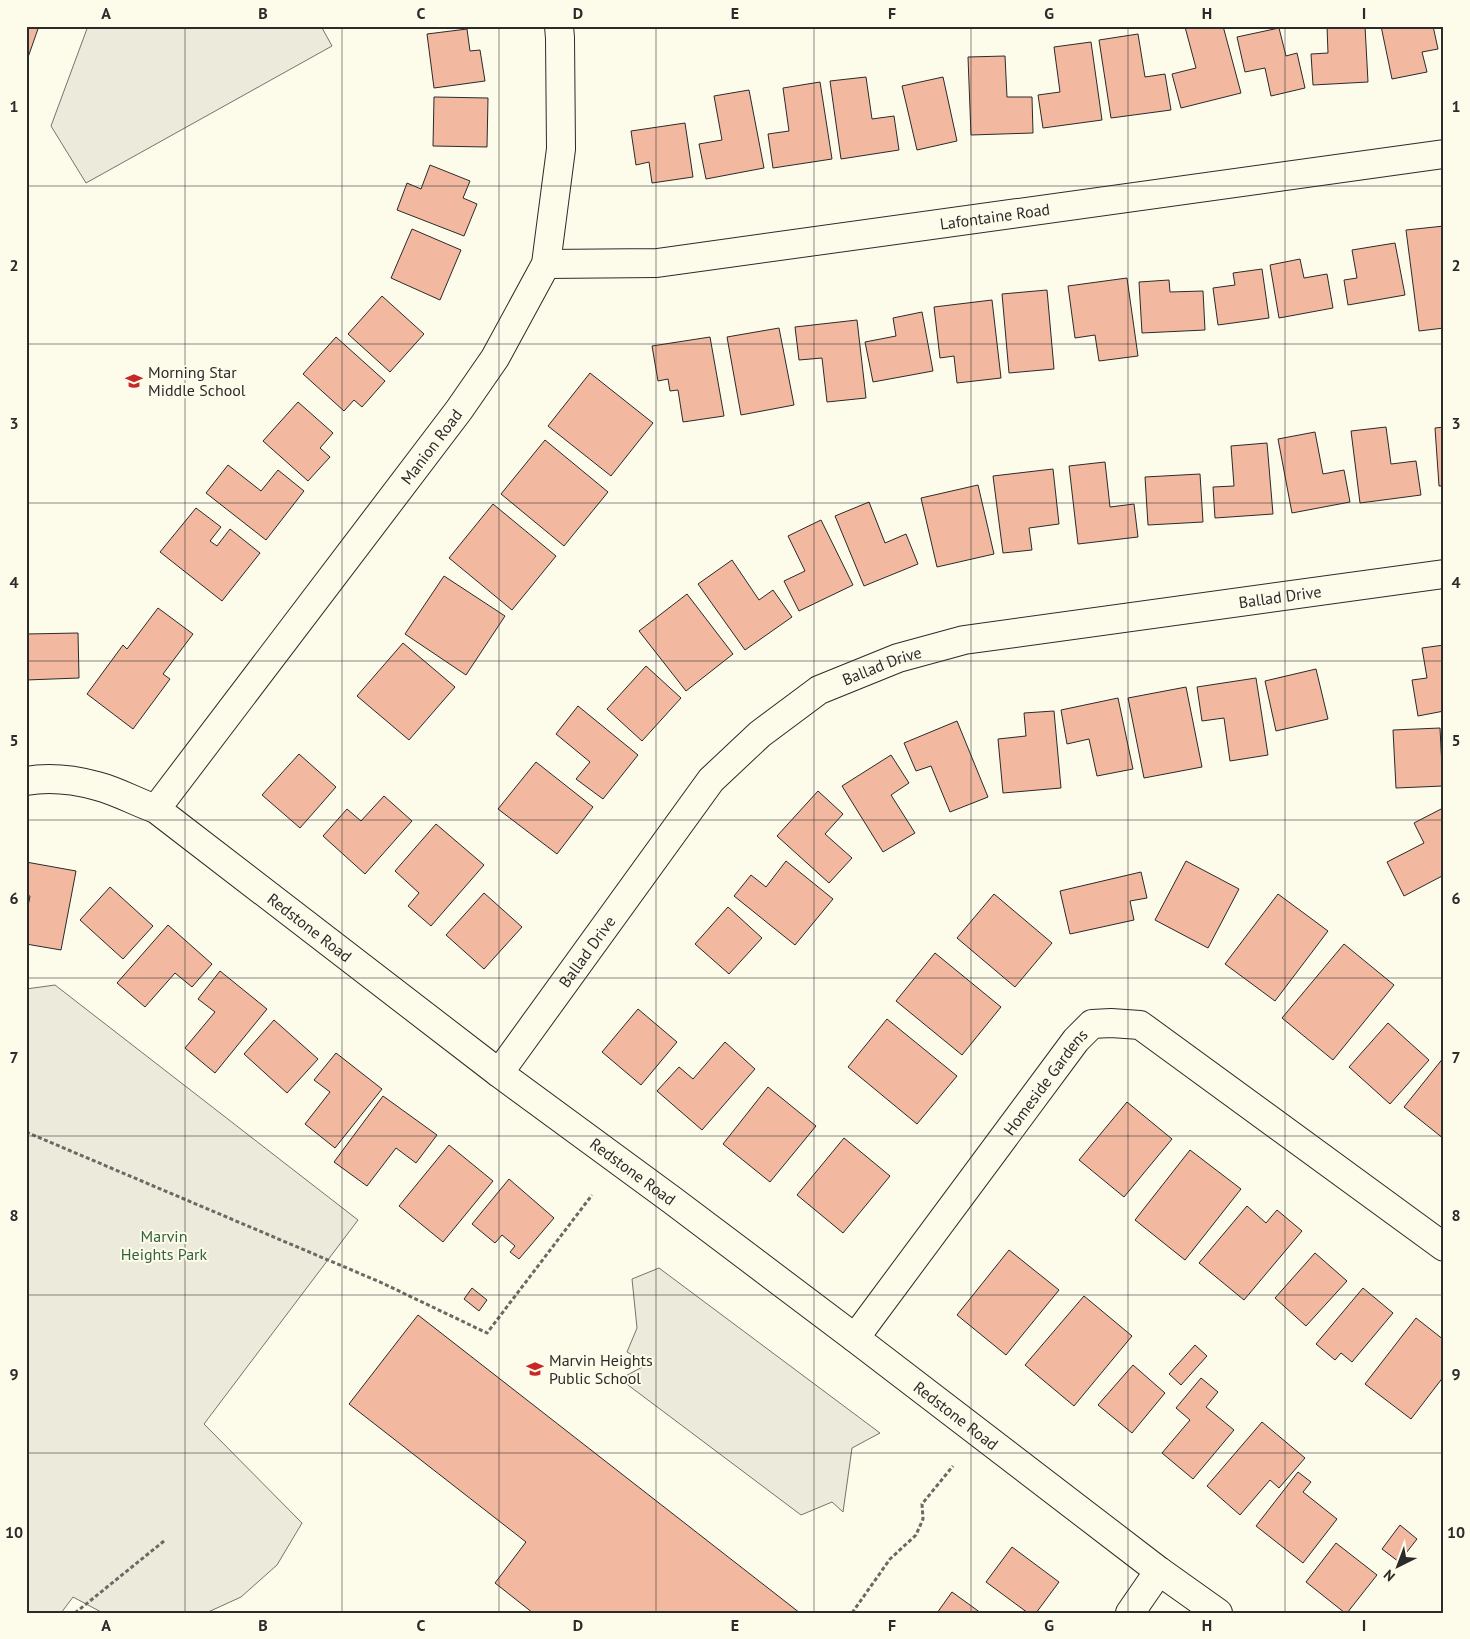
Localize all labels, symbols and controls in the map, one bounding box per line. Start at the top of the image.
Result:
text: A [101,3,111,23]
text: B [258,3,268,23]
text: C [417,3,426,23]
text: D [573,3,583,23]
text: E [731,3,739,23]
text: F [888,3,896,23]
text: G [1044,3,1054,23]
text: H [1202,3,1212,23]
text: I [1362,3,1366,23]
text: 1 [9,96,19,116]
text: 1 [1451,96,1461,116]
street label: Lafontaine Road [938,199,1051,234]
text: 2 [9,255,19,275]
text: 2 [1451,255,1461,275]
place label: Morning Star Middle School [148,362,246,400]
school or university icon: Morning Star Middle School [124,371,144,391]
street label: Manion Road [396,405,466,488]
text: 3 [9,413,19,433]
text: 3 [1451,413,1461,433]
text: 4 [9,572,19,592]
text: 4 [1451,572,1461,592]
street label: Ballad Drive [1237,581,1323,612]
street label: Ballad Drive [839,642,924,690]
text: 5 [9,730,19,750]
text: 5 [1451,730,1461,750]
text: 6 [9,888,19,908]
text: 6 [1451,888,1461,908]
street label: Redstone Road [264,889,356,966]
street label: Ballad Drive [554,912,619,991]
street label: Homeside Gardens [999,1024,1092,1139]
text: 7 [9,1047,19,1067]
text: 7 [1451,1047,1461,1067]
street label: Redstone Road [586,1133,680,1209]
text: 8 [9,1205,19,1225]
text: 8 [1451,1205,1461,1225]
park label: Marvin Heights Park [121,1226,208,1264]
place label: Marvin Heights Public School [549,1350,653,1388]
school or university icon: Marvin Heights Public School [525,1359,545,1379]
text: 9 [9,1364,19,1384]
text: 9 [1451,1364,1461,1384]
street label: Redstone Road [910,1377,1002,1454]
text: 10 [5,1522,23,1542]
text: 10 [1447,1522,1465,1542]
north arrow [1372,1542,1422,1592]
text: N [1380,1566,1399,1585]
text: A [101,1615,111,1635]
text: B [258,1615,268,1635]
text: C [417,1615,426,1635]
text: D [573,1615,583,1635]
text: E [731,1615,739,1635]
text: F [888,1615,896,1635]
text: G [1044,1615,1054,1635]
text: H [1202,1615,1212,1635]
text: I [1362,1615,1366,1635]

